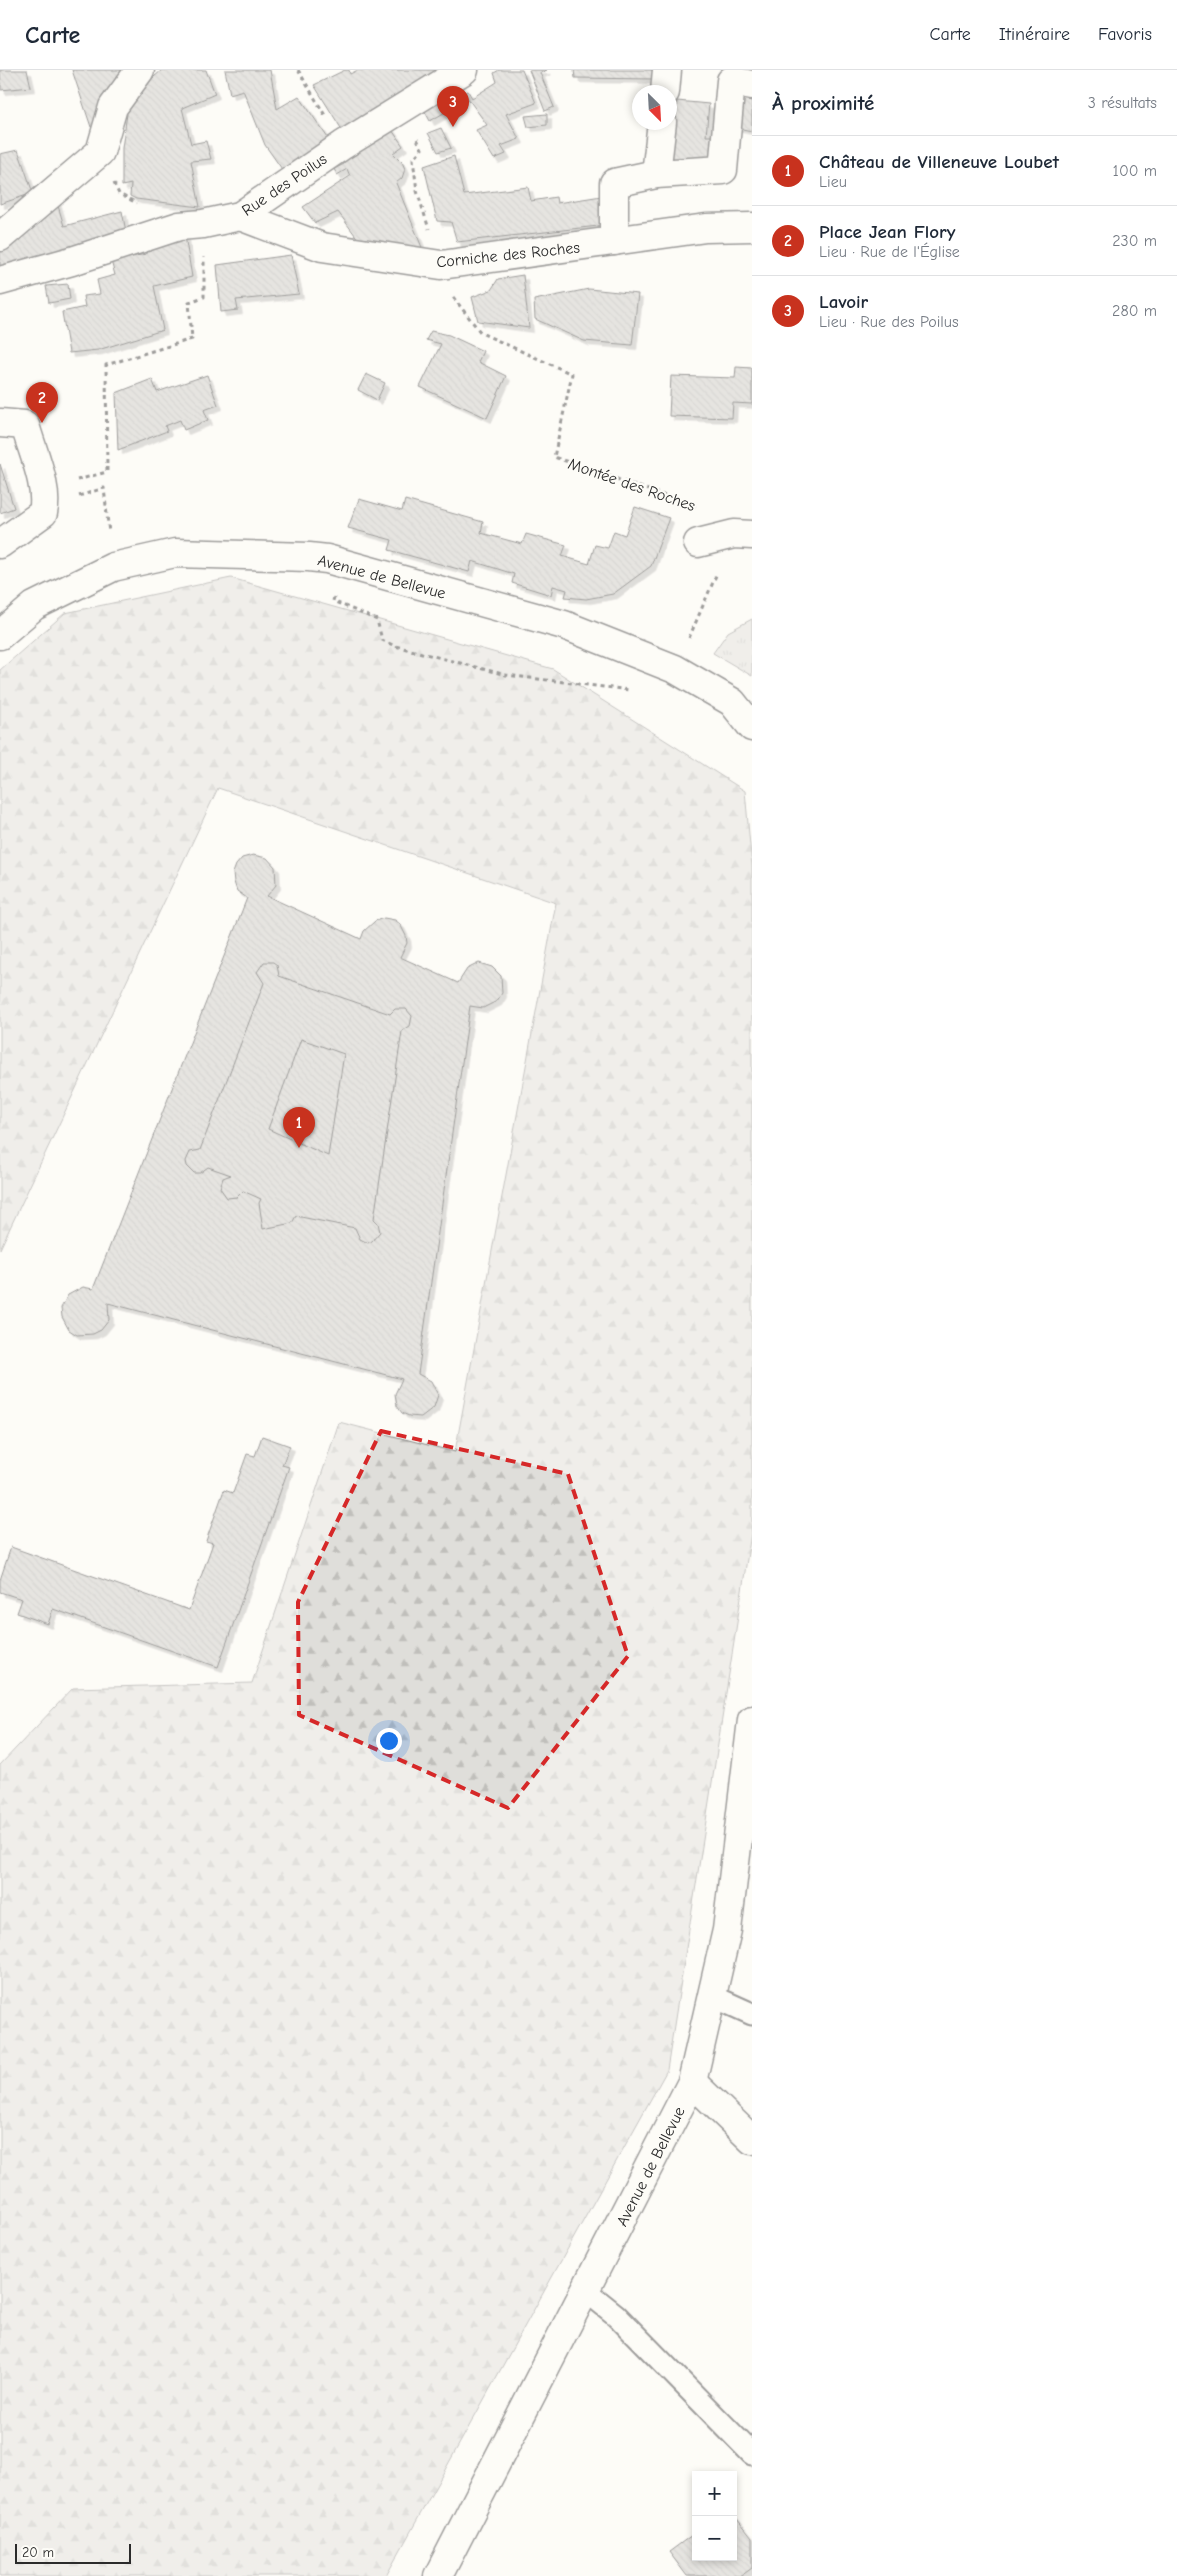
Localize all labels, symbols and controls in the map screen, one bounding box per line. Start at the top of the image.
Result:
text: Carte [25,21,80,49]
text: Carte [930,24,971,45]
text: Itinéraire [999,24,1070,45]
text: Favoris [1098,24,1152,45]
north arrow [632,85,677,130]
pin: 3 [437,86,469,127]
text: À proximité [772,91,874,115]
text: 3 résultats [1088,94,1157,112]
street label: Rue des Poilus [239,150,331,220]
text: Château de Villeneuve Loubet [819,151,1059,173]
text: 1 [785,162,791,180]
text: 100 m [1113,162,1157,180]
text: Lieu [819,173,847,191]
text: Place Jean Flory [819,221,955,243]
text: 2 [784,232,792,250]
text: 230 m [1112,232,1157,250]
street label: Corniche des Roches [436,238,581,271]
text: Lieu · Rue de l'Église [819,243,960,261]
text: Lavoir [819,291,868,313]
text: 3 [784,302,792,320]
text: 280 m [1112,302,1157,320]
text: Lieu · Rue des Poilus [819,313,959,331]
pin: 2 [26,382,58,423]
street label: Montée des Roches [566,455,698,515]
street label: Avenue de Bellevue [316,551,448,603]
pin: 1 [283,1107,315,1148]
your location [376,1728,402,1754]
street label: Avenue de Bellevue [613,2104,689,2229]
map controls [692,2471,737,2561]
button: + [692,2471,737,2516]
button: − [692,2516,737,2561]
scale bar [15,2541,131,2564]
text: 20 m [22,2544,54,2561]

